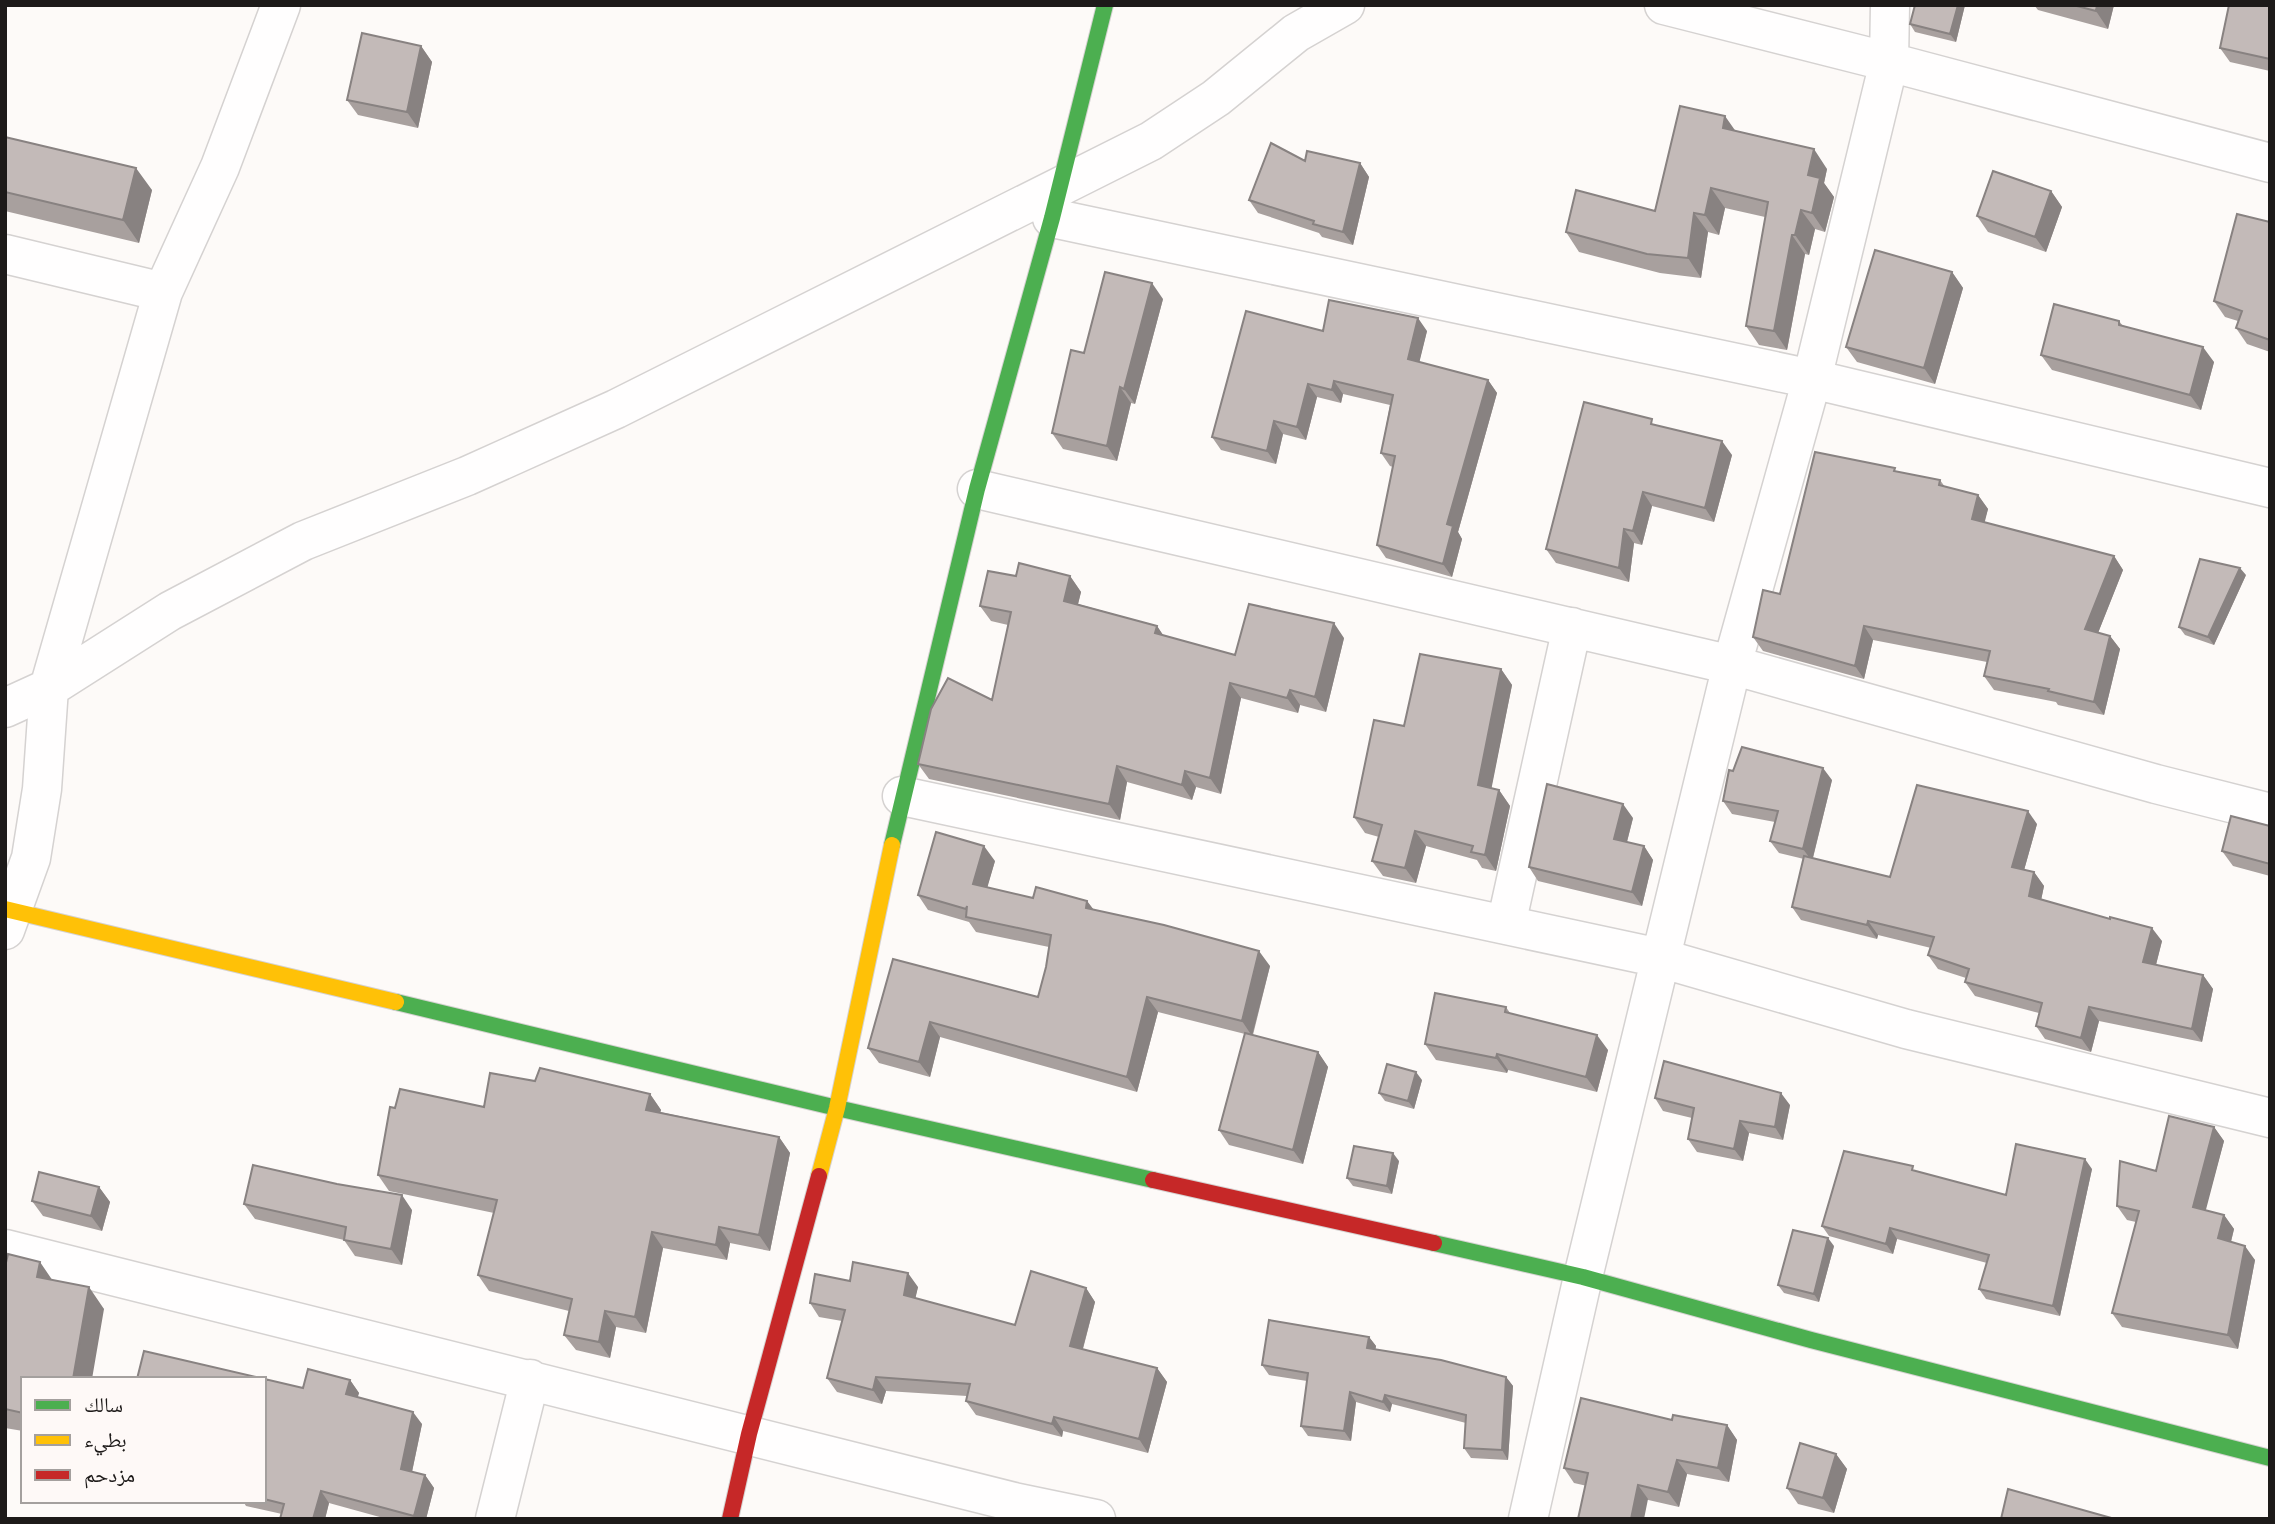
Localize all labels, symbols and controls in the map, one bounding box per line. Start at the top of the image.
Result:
legend [21,1377,266,1503]
text: سالك [84,1391,123,1416]
text: بطيء [84,1426,127,1456]
text: مزدحم [84,1461,135,1489]

